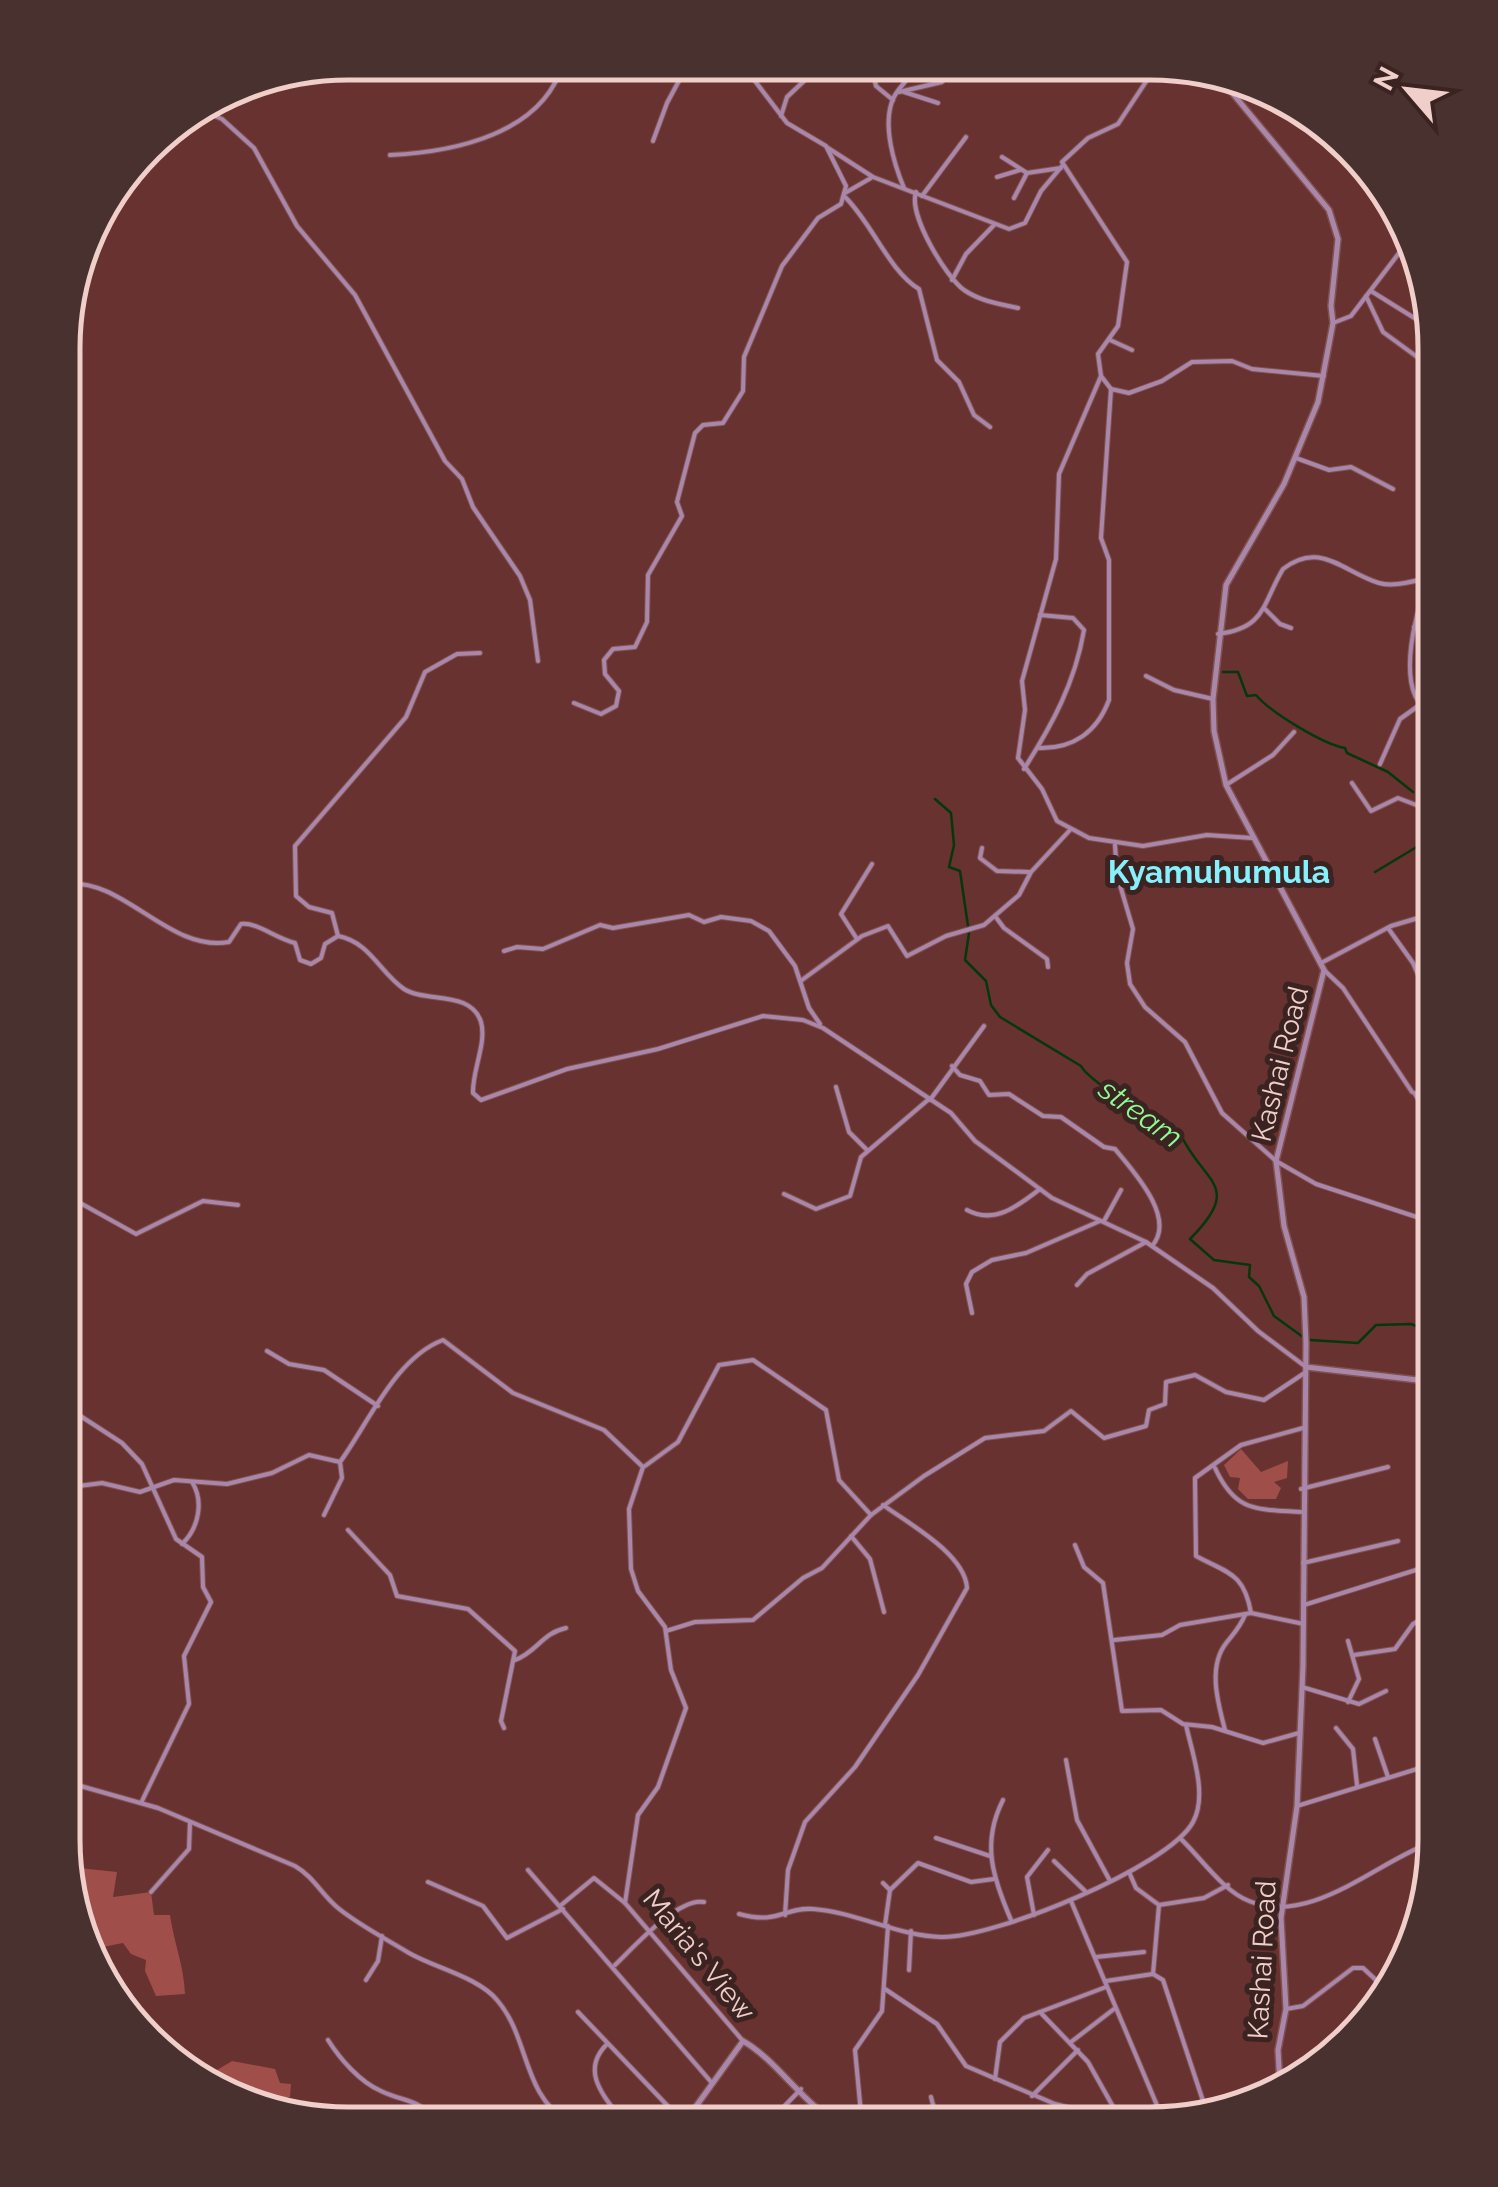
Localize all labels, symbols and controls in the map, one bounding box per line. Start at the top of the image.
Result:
north arrow [1358,40,1458,140]
text: N [1367,61,1406,96]
district label: Kyamuhumula [1108,853,1330,890]
street label: Kashai Road [1245,983,1315,1145]
water label: stream [1092,1071,1189,1155]
street label: Kashai Road [1241,1880,1283,2040]
street label: Maria's View [636,1883,762,2027]

